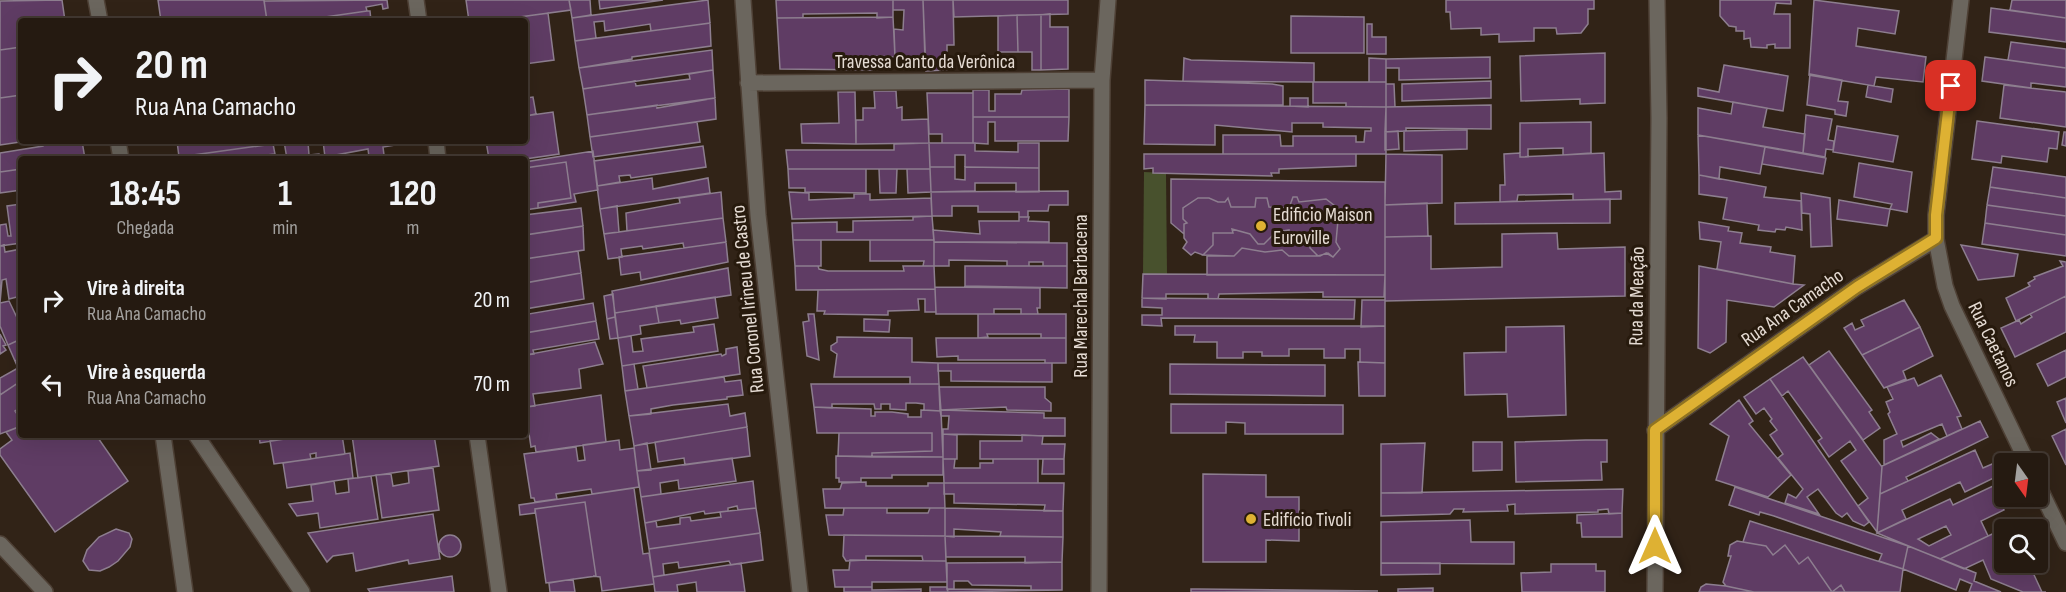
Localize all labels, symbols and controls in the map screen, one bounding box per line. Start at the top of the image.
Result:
text: 20 m [135,40,208,91]
icon: right [36,42,114,120]
street label: Travessa Canto da Verônica [835,50,1015,74]
pin [1925,60,1976,111]
icon: arrive [1934,69,1967,102]
text: Rua Ana Camacho [135,91,296,123]
text: 18:45 [109,173,181,216]
text: 1 [278,173,292,216]
text: 120 [389,173,437,216]
place label: Edificio Maison Euroville [1273,203,1372,250]
street label: Rua Coronel Irineu de Castro [726,204,770,394]
street label: Rua Marechal Barbacena [1069,214,1093,378]
text: Chegada [116,216,174,240]
text: min [273,216,298,240]
text: m [406,216,419,240]
marker: Edificio Maison Euroville [1254,219,1268,233]
street label: Rua da Meação [1624,246,1650,346]
street label: Rua Ana Camacho [1737,264,1848,352]
text: Vire à direita [87,275,185,302]
icon: right [36,284,69,317]
text: 20 m [474,287,510,314]
street label: Rua Caetanos [1962,298,2024,391]
text: Rua Ana Camacho [87,302,206,326]
text: Vire à esquerda [87,359,206,386]
icon: left [36,368,69,401]
text: 70 m [474,371,510,398]
text: Rua Ana Camacho [87,386,206,410]
north arrow [1994,453,2048,507]
map controls [1994,453,2048,573]
place label: Edifício Tivoli [1263,508,1351,532]
marker: Edifício Tivoli [1244,512,1258,526]
position arrow [1623,514,1687,578]
button: search [1994,519,2048,573]

